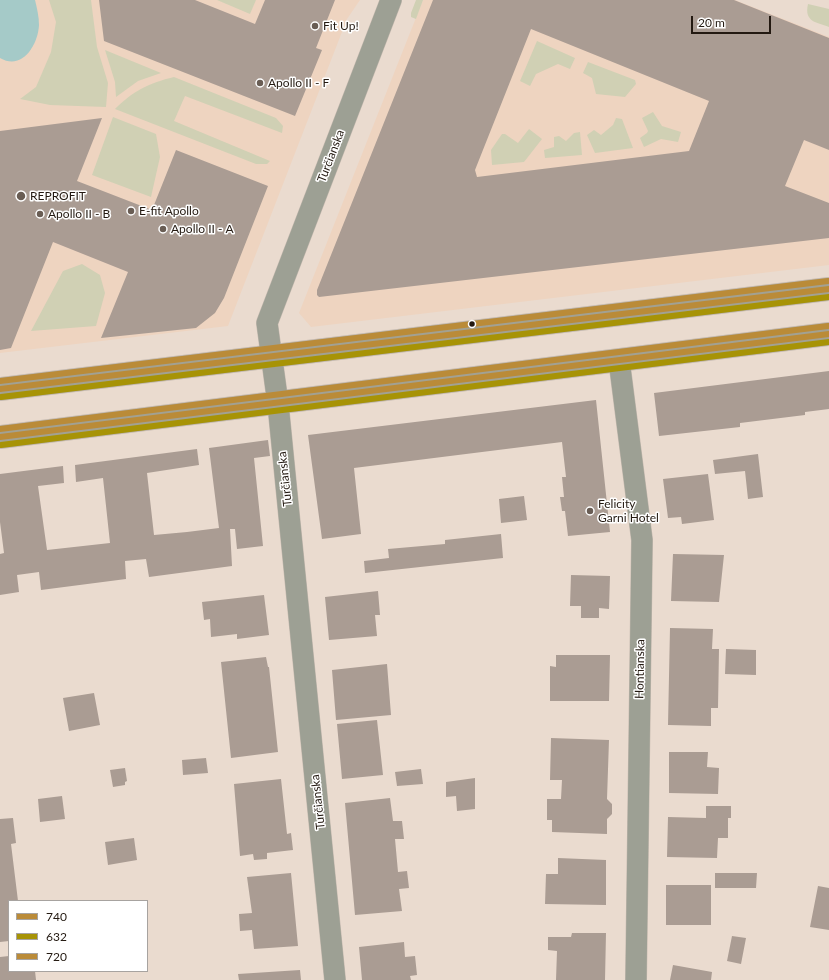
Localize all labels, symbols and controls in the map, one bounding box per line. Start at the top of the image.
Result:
scale bar [693,8,773,34]
text: 20 m [698,15,725,30]
place label: Fit Up! [323,19,359,33]
marker: Fit Up! [310,21,320,31]
place label: Apollo II - F [268,76,329,90]
marker: Apollo II - F [255,78,265,88]
street label: Turčianska [314,128,348,184]
place label: REPROFIT [30,189,86,203]
marker: REPROFIT [15,190,27,202]
place label: E-fit Apollo [139,204,199,218]
marker: E-fit Apollo [126,206,136,216]
place label: Apollo II - B [48,207,110,221]
marker: Apollo II - B [35,209,45,219]
place label: Apollo II - A [171,222,234,236]
marker: Apollo II - A [158,224,168,234]
unlabelled marker [467,319,477,329]
street label: Turčianska [275,451,295,507]
place label: Felicity Garni Hotel [598,497,659,525]
marker: Felicity Garni Hotel [585,506,595,516]
street label: Hontianska [632,639,648,699]
street label: Turčianska [308,774,328,830]
legend [8,900,148,972]
text: 740 [46,909,67,924]
text: 632 [46,929,67,944]
text: 720 [46,949,67,964]

